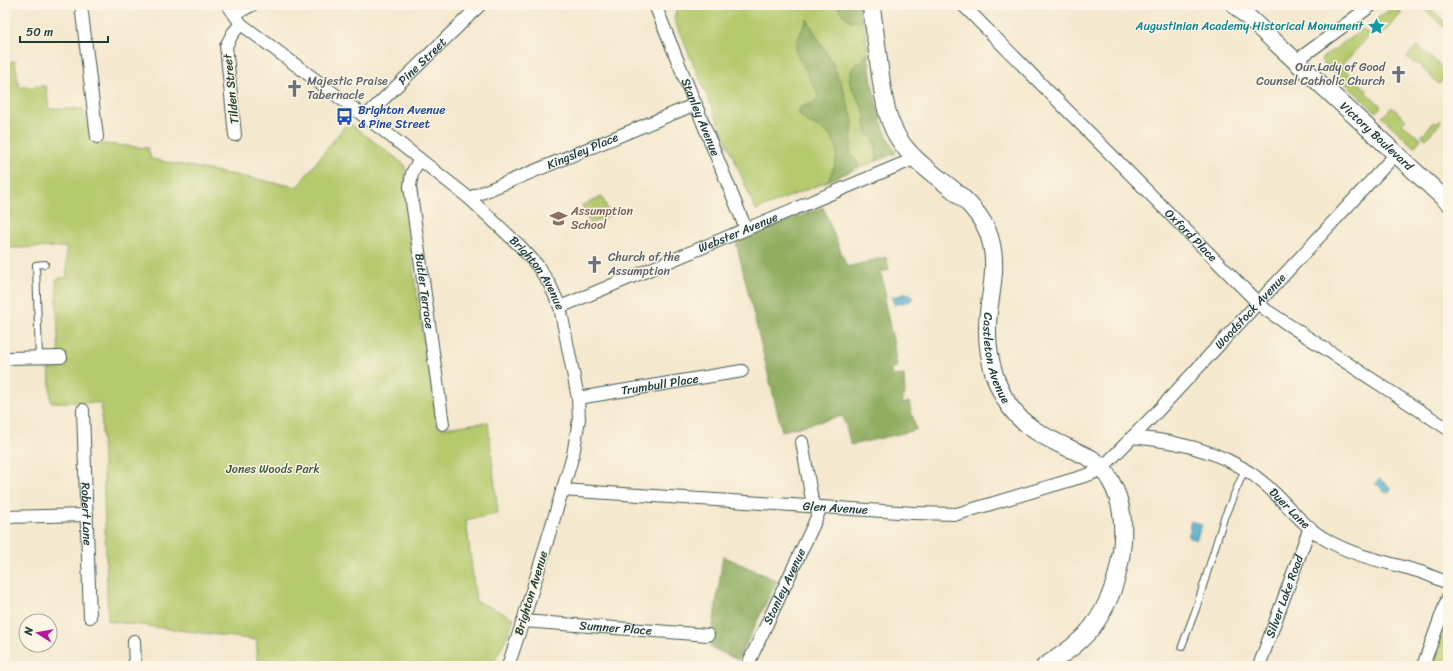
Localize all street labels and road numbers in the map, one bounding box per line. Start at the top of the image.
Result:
street label: Pine Street [393,32,452,90]
street label: Tilden Street [216,52,246,125]
street label: Stanley Avenue [675,75,726,160]
street label: Victory Boulevard [1335,96,1419,177]
street label: Kingsley Place [543,126,622,176]
street label: Oxford Place [1159,203,1223,267]
street label: Webster Avenue [695,206,782,259]
street label: Brighton Avenue [504,230,571,314]
street label: Butler Terrace [408,252,441,330]
street label: Woodstock Avenue [1209,268,1292,355]
street label: Castleton Avenue [977,312,1017,408]
street label: Trumbull Place [620,367,700,402]
street label: Robert Lane [74,482,99,546]
street label: Duer Lane [1264,482,1316,535]
street label: Glen Avenue [802,495,869,521]
street label: Stanley Avenue [757,544,812,628]
street label: Brighton Avenue [508,548,554,638]
street label: Silver Lake Road [1259,551,1310,641]
street label: Sumner Place [579,614,653,642]

